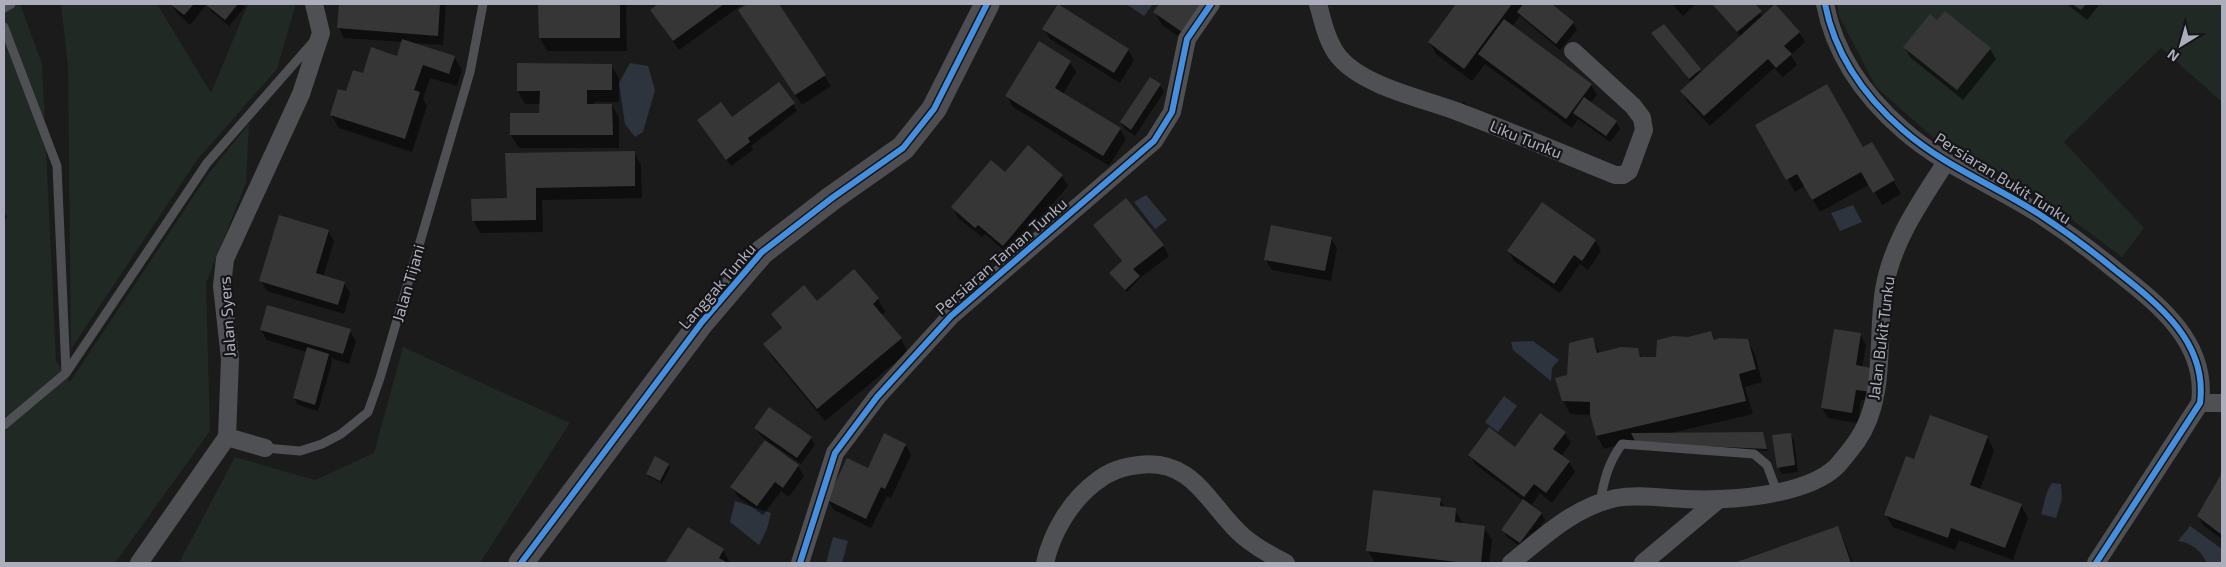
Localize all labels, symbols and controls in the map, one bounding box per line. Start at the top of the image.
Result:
north arrow [2156,20,2206,70]
text: N [2164,46,2182,66]
street label: Liku Tunku [1487,115,1565,162]
street label: Persiaran Bukit Tunku [1932,128,2075,227]
street label: Persiaran Taman Tunku [931,193,1070,318]
street label: Langgak Tunku [674,239,759,333]
street label: Jalan Tijani [387,242,429,324]
street label: Jalan Bukit Tunku [1863,275,1898,401]
street label: Jalan Syers [214,276,239,358]

